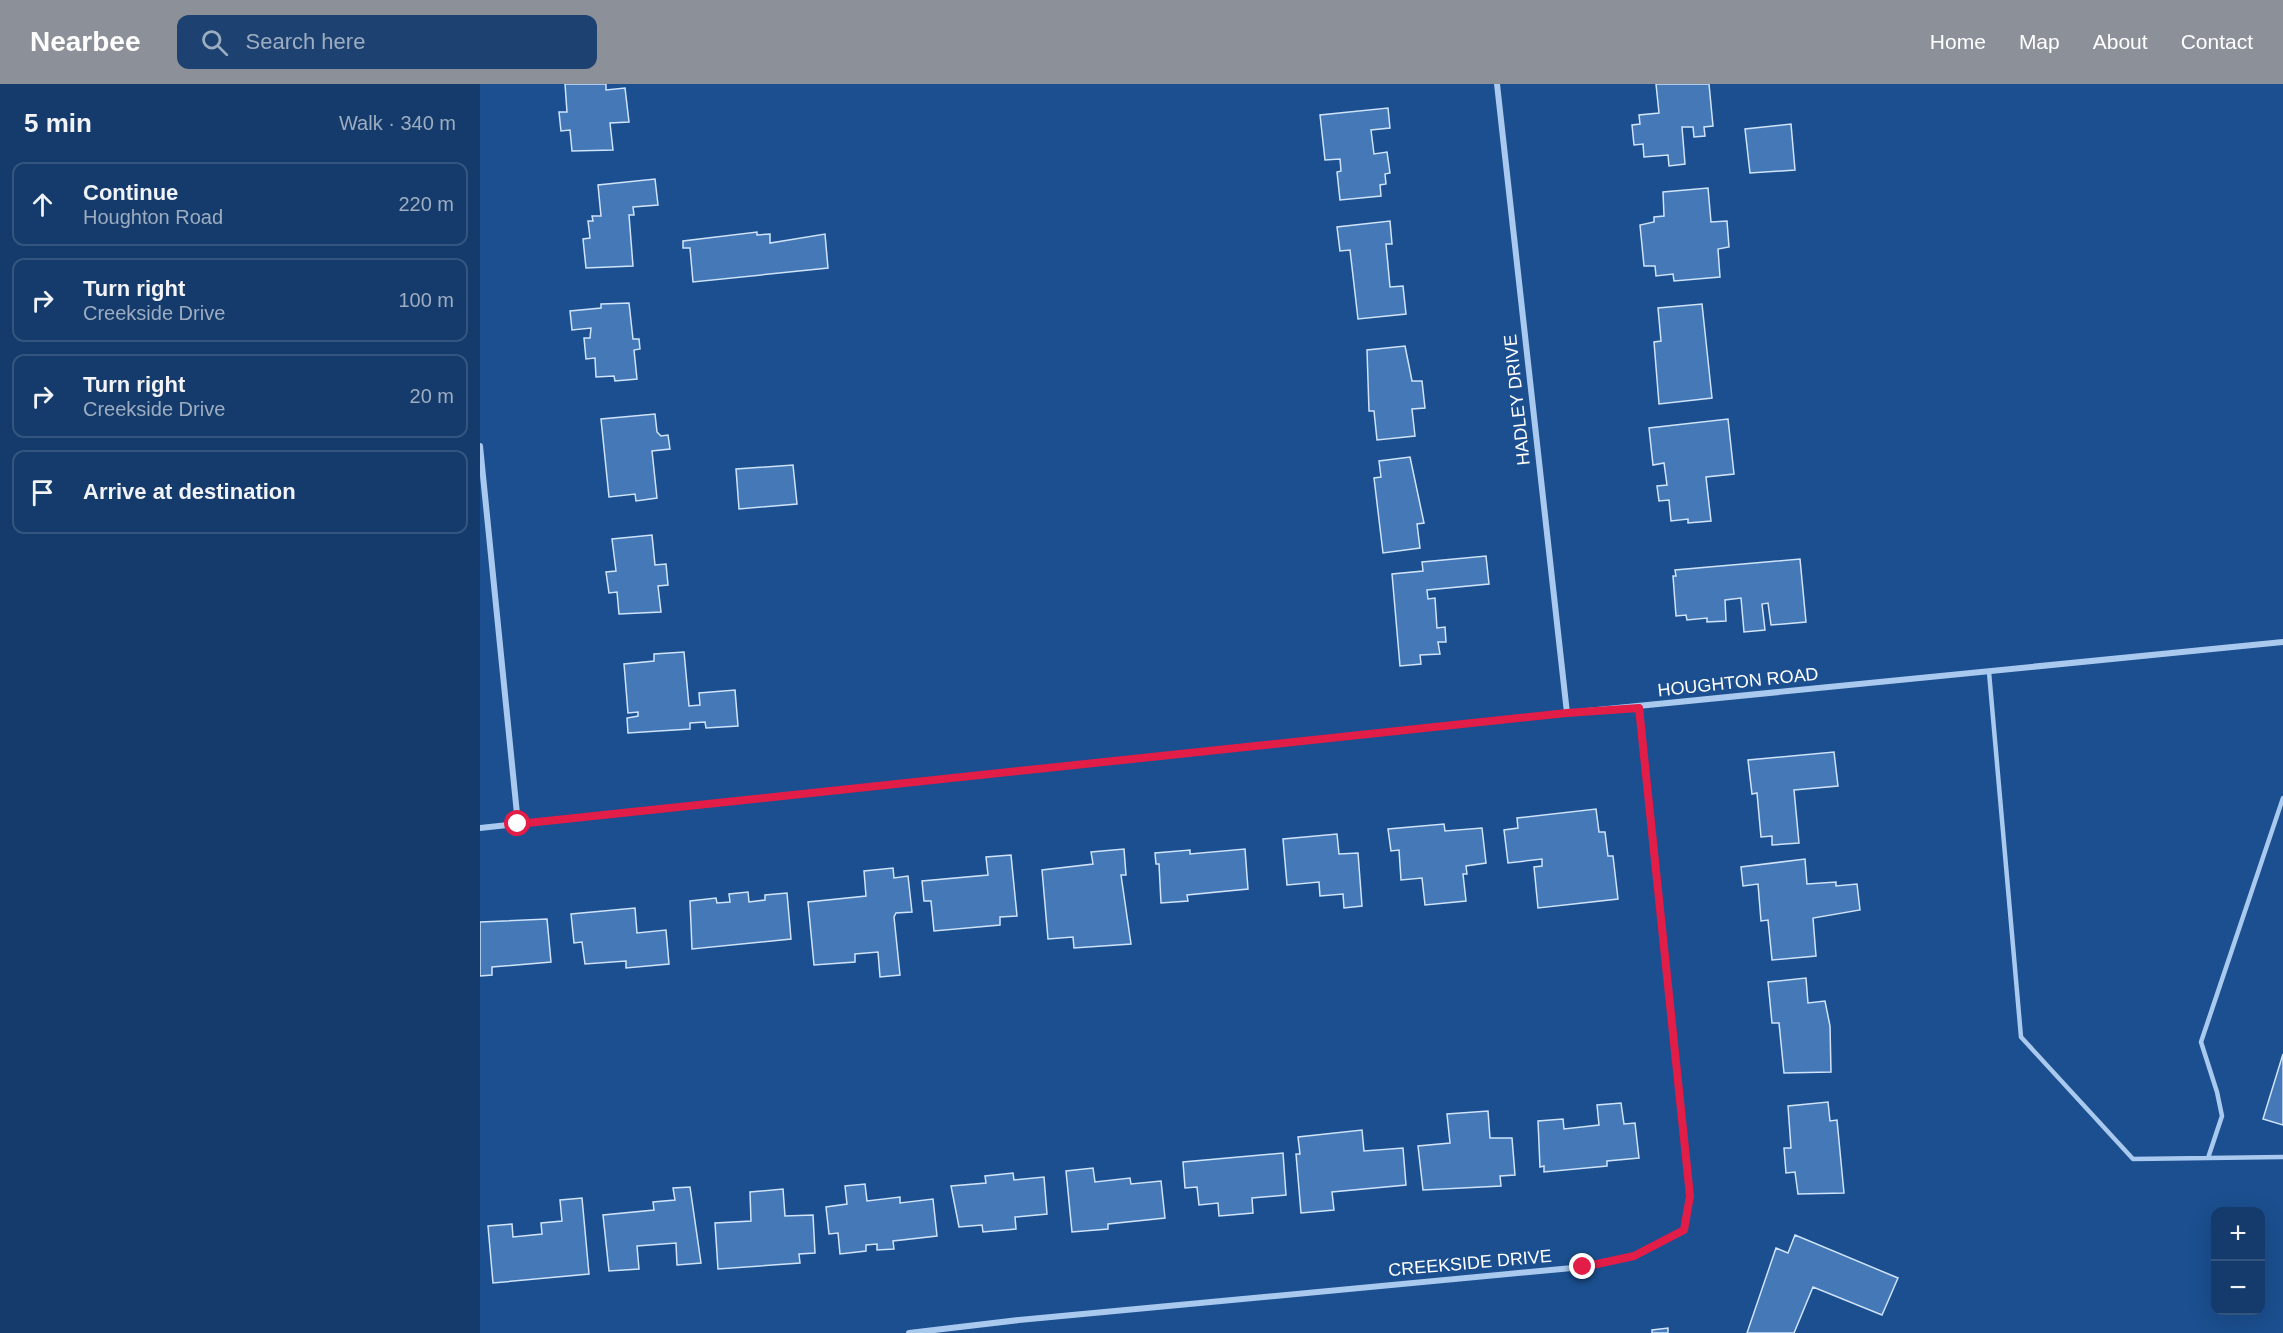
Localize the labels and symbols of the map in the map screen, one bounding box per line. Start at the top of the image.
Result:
street label: HADLEY DRIVE [1500,333,1534,467]
street label: HOUGHTON ROAD [1657,664,1819,700]
route start [504,810,530,836]
street label: CREEKSIDE DRIVE [1387,1246,1553,1280]
route end [1569,1253,1595,1279]

